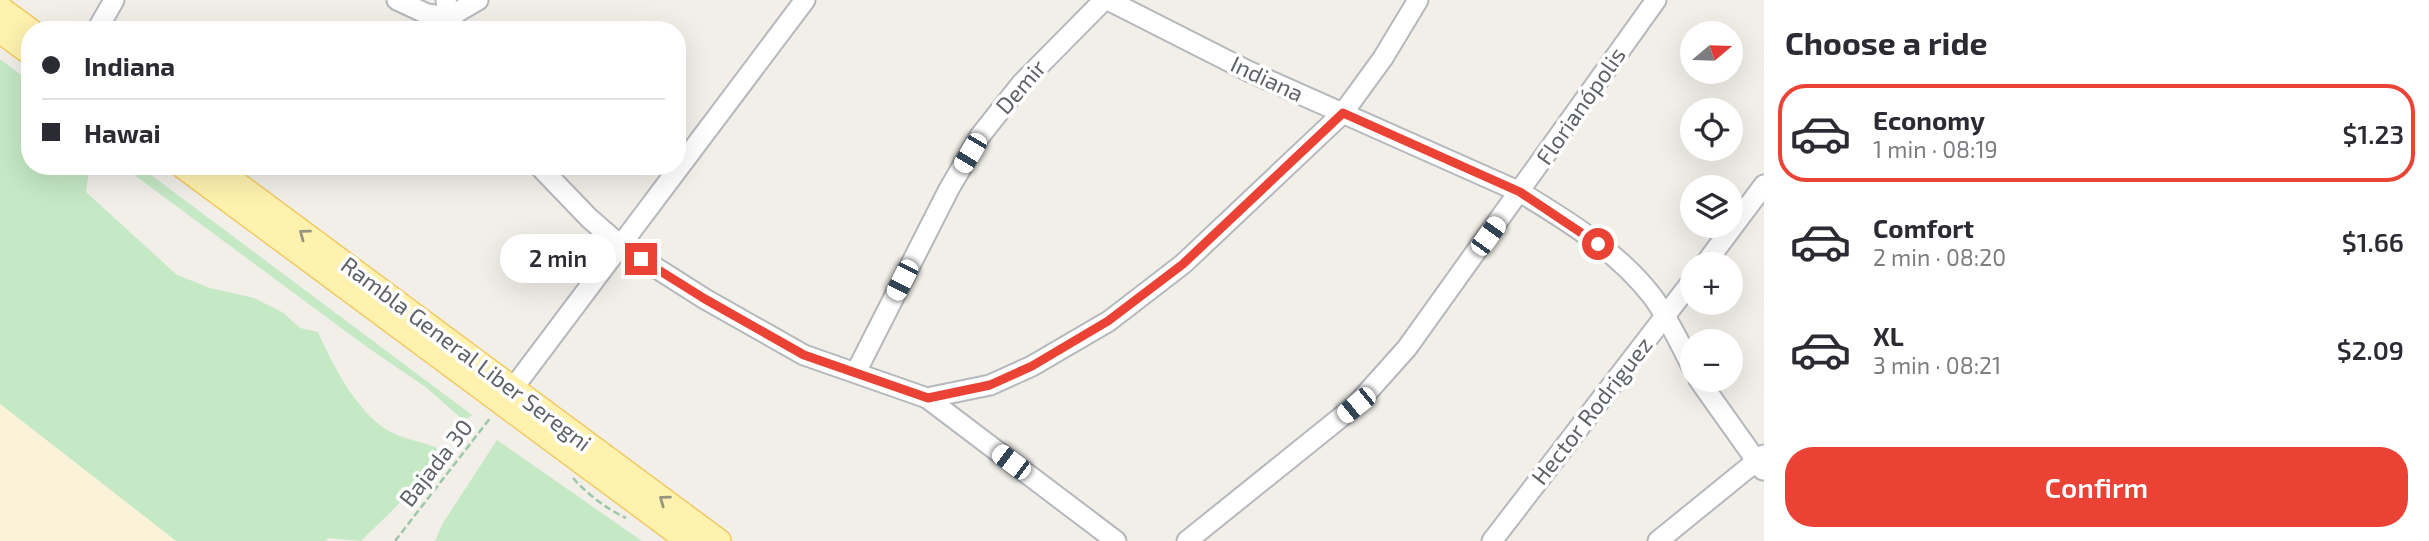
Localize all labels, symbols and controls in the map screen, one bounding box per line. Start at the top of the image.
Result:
north arrow [1680,21,1743,84]
map controls [1680,21,1743,392]
text: Choose a ride [1785,23,1988,61]
street label: Florianópolis [1529,41,1631,170]
street label: Indiana [1227,49,1308,107]
text: Indiana [84,50,175,81]
street label: Demir [989,53,1051,119]
button: locate [1680,98,1743,161]
icon: car [1789,102,1852,165]
text: Economy [1873,104,1985,135]
text: Hawai [84,117,161,148]
text: $1.23 [2343,118,2404,149]
car [951,130,990,176]
text: 1 min · 08:19 [1873,135,1998,163]
button: layers [1680,175,1743,238]
icon: car [1789,210,1852,273]
text: Comfort [1873,212,1974,243]
car [1468,213,1509,259]
text: $1.66 [2342,226,2404,257]
route start [1582,228,1614,260]
one-way arrow [299,230,312,242]
callout: 2 min [501,234,616,284]
route end [625,243,657,275]
text: 2 min · 08:20 [1873,243,2006,271]
text: 2 min [529,244,587,272]
street label: Rambla General Liber Seregni [336,250,597,456]
button: + [1680,252,1743,315]
car [884,257,921,303]
icon: car [1789,318,1852,381]
text: XL [1873,320,1904,351]
button: − [1680,329,1743,392]
street label: Hector Rodriguez [1525,331,1658,490]
text: $2.09 [2337,334,2404,365]
text: 3 min · 08:21 [1873,351,2001,379]
car [1334,384,1379,426]
street label: Bajada 30 [393,413,478,512]
car [988,441,1035,483]
button: Confirm [1785,447,2408,527]
one-way arrow [659,496,672,509]

